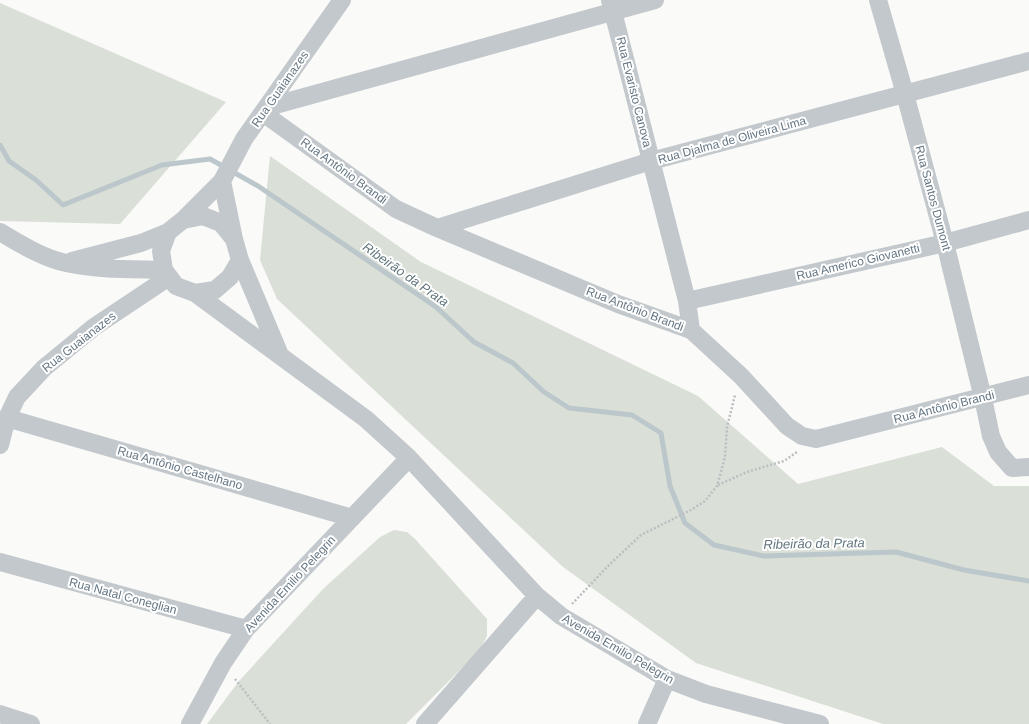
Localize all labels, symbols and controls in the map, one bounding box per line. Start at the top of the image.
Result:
street label: Rua Evaristo Canova [613,35,655,149]
street label: Rua Guaianazes [249,48,311,130]
street label: Rua Djalma de Oliveira Lima [656,113,808,167]
street label: Rua Antônio Brandi [298,135,390,207]
street label: Rua Santos Dumont [912,144,954,253]
water label: Ribeirão da Prata [360,239,451,310]
street label: Rua Americo Giovanetti [795,241,921,283]
street label: Rua Antônio Brandi [584,284,686,334]
street label: Rua Guaianazes [39,309,119,375]
street label: Rua Antônio Brandi [892,388,996,426]
street label: Rua Antônio Castelhano [116,443,244,493]
street label: Avenida Emilio Pelegrin [242,533,338,635]
water label: Ribeirão da Prata [763,535,865,552]
street label: Rua Natal Coneglian [68,575,178,617]
street label: Avenida Emilio Pelegrin [560,611,676,687]

